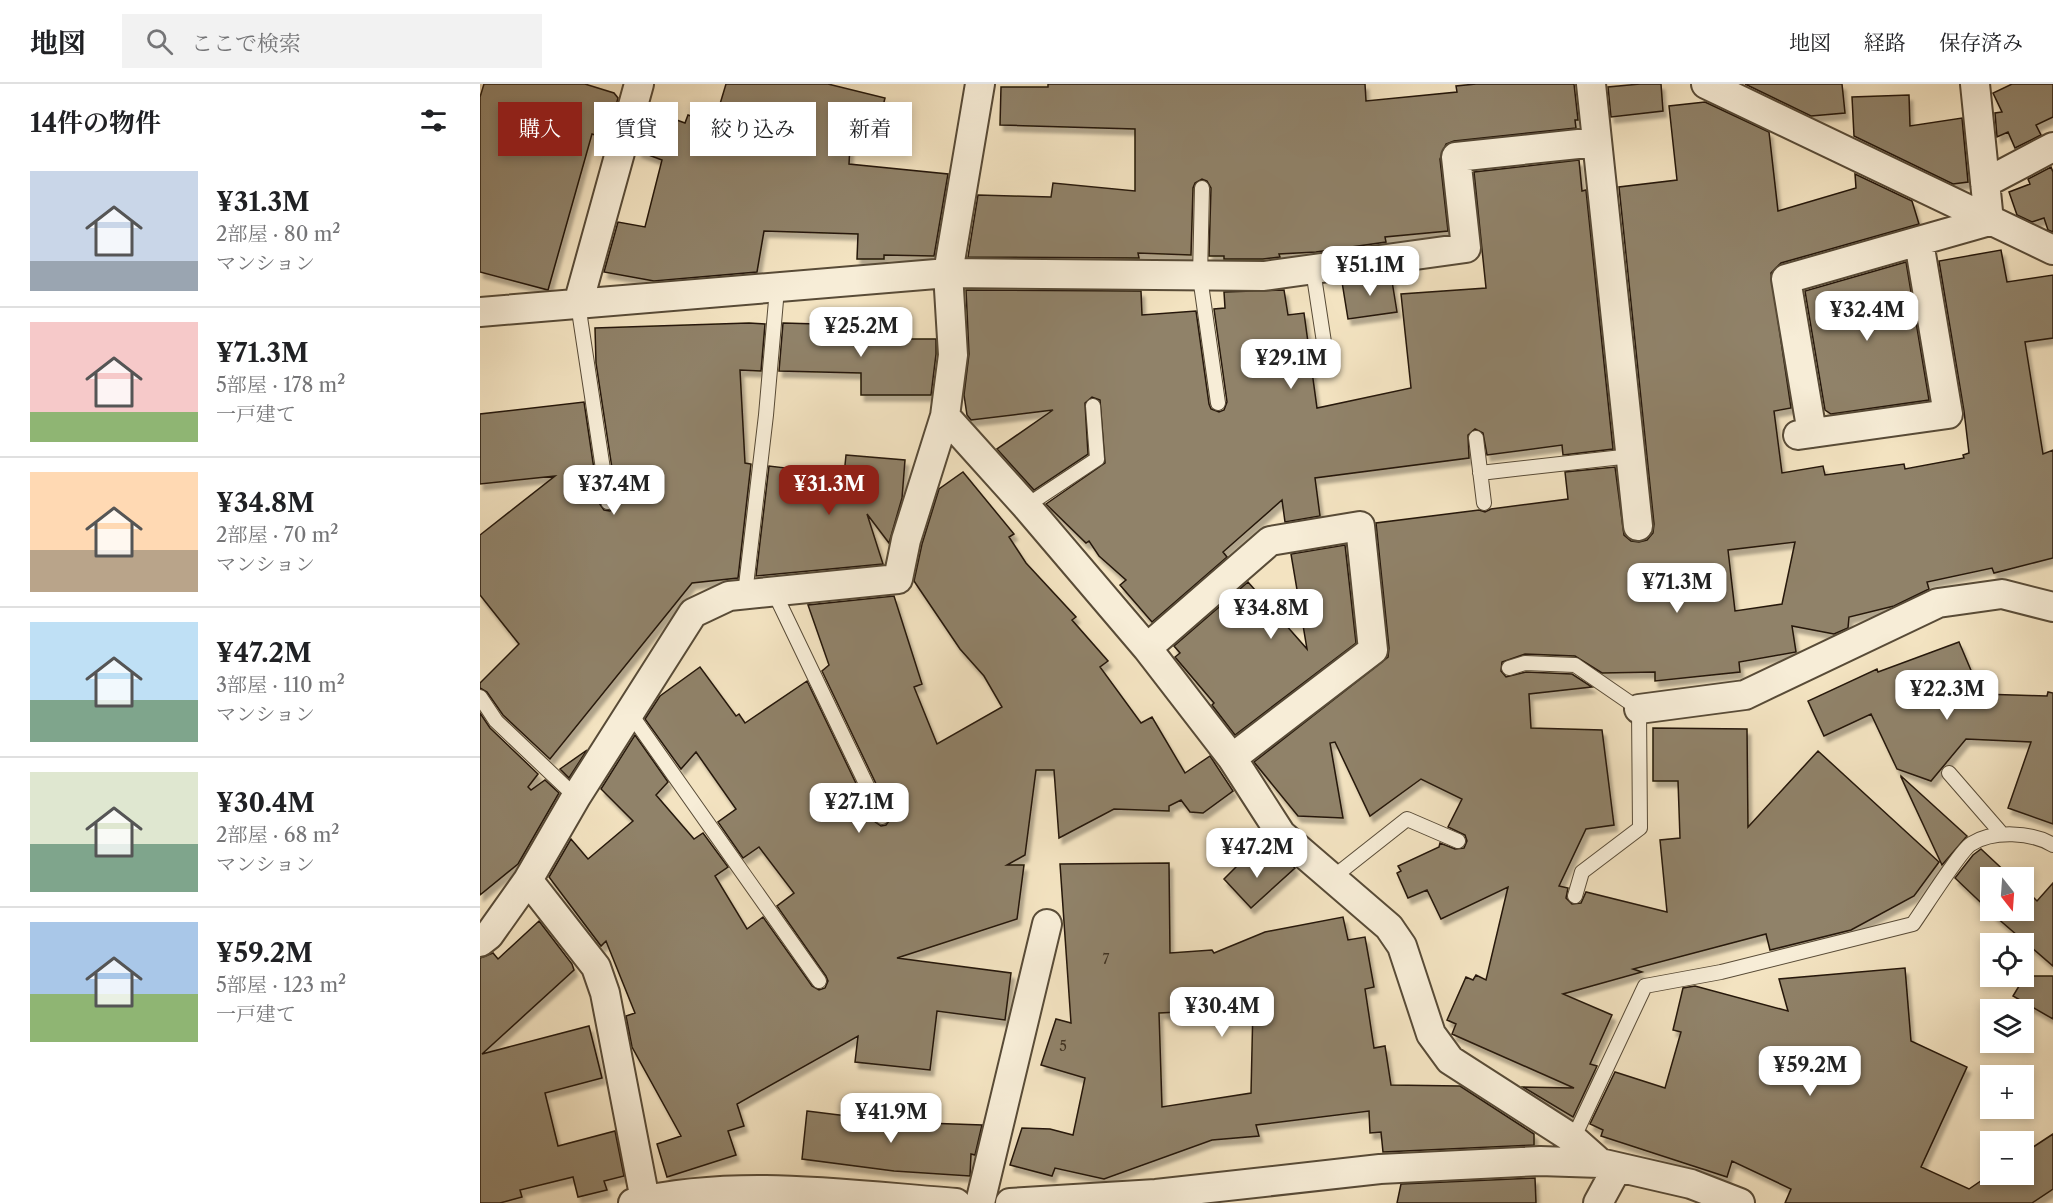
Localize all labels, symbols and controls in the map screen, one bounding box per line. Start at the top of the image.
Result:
search box [122,14,542,68]
icon: search [143,25,176,58]
text: 地図 [30,26,86,60]
text: ここで検索 [191,30,301,57]
text: 地図 [1789,30,1831,55]
text: 経路 [1864,30,1906,55]
text: 保存済み [1939,30,2023,55]
chip: 購入 [498,102,582,156]
chip: 賃貸 [594,102,678,156]
chip: 絞り込み [690,102,816,156]
chip: 新着 [828,102,912,156]
icon: filters [417,104,450,137]
text: 14件の物件 [30,107,161,139]
text: ¥31.3M [216,186,310,218]
icon: home [78,195,150,267]
text: 2部屋 · 80 m² [216,222,340,246]
pin: ¥51.1M [1321,246,1419,297]
text: マンション [216,251,315,275]
text: ¥51.1M [1335,253,1405,277]
pin: ¥32.4M [1818,291,1916,342]
text: ¥32.4M [1829,298,1905,322]
pin: ¥25.2M [812,307,910,358]
text: ¥25.2M [823,314,899,338]
text: ¥71.3M [216,337,309,369]
pin: ¥29.1M [1242,339,1340,390]
icon: home [78,346,150,418]
text: ¥29.1M [1255,346,1327,370]
text: 5部屋 · 178 m² [216,373,345,397]
text: 一戸建て [216,402,296,426]
pin: ¥37.4M [565,465,663,516]
pin: ¥31.3M [780,465,878,516]
text: ¥37.4M [578,472,650,496]
text: ¥31.3M [793,472,865,496]
text: ¥34.8M [216,487,315,519]
icon: home [78,496,150,568]
text: 2部屋 · 70 m² [216,523,338,547]
text: マンション [216,552,315,576]
pin: ¥71.3M [1628,563,1726,614]
text: ¥71.3M [1641,570,1713,594]
pin: ¥34.8M [1222,589,1320,640]
text: ¥34.8M [1233,596,1309,620]
text: ¥47.2M [216,637,312,669]
icon: home [78,646,150,718]
pin: ¥22.3M [1898,670,1996,721]
text: 3部屋 · 110 m² [216,673,345,697]
text: ¥22.3M [1909,677,1985,701]
text: マンション [216,702,315,726]
pin: ¥27.1M [810,783,908,834]
text: ¥30.4M [216,787,315,819]
text: ¥27.1M [824,790,894,814]
icon: home [78,796,150,868]
text: 2部屋 · 68 m² [216,823,339,847]
pin: ¥47.2M [1208,828,1306,879]
text: ¥47.2M [1220,835,1294,859]
text: マンション [216,852,315,876]
north arrow [1980,867,2034,921]
map controls [1980,867,2034,1185]
button: locate [1980,933,2034,987]
text: ¥59.2M [216,937,313,969]
icon: home [78,946,150,1018]
house number: 7 [1103,950,1110,968]
text: 5部屋 · 123 m² [216,973,346,997]
pin: ¥30.4M [1173,987,1271,1038]
text: ¥30.4M [1184,994,1260,1018]
button: layers [1980,999,2034,1053]
text: 一戸建て [216,1002,296,1026]
house number: 5 [1059,1037,1067,1055]
pin: ¥59.2M [1761,1046,1859,1097]
text: ¥59.2M [1773,1053,1847,1077]
button: + [1980,1065,2034,1119]
pin: ¥41.9M [842,1093,940,1144]
text: ¥41.9M [855,1100,927,1124]
button: − [1980,1131,2034,1185]

